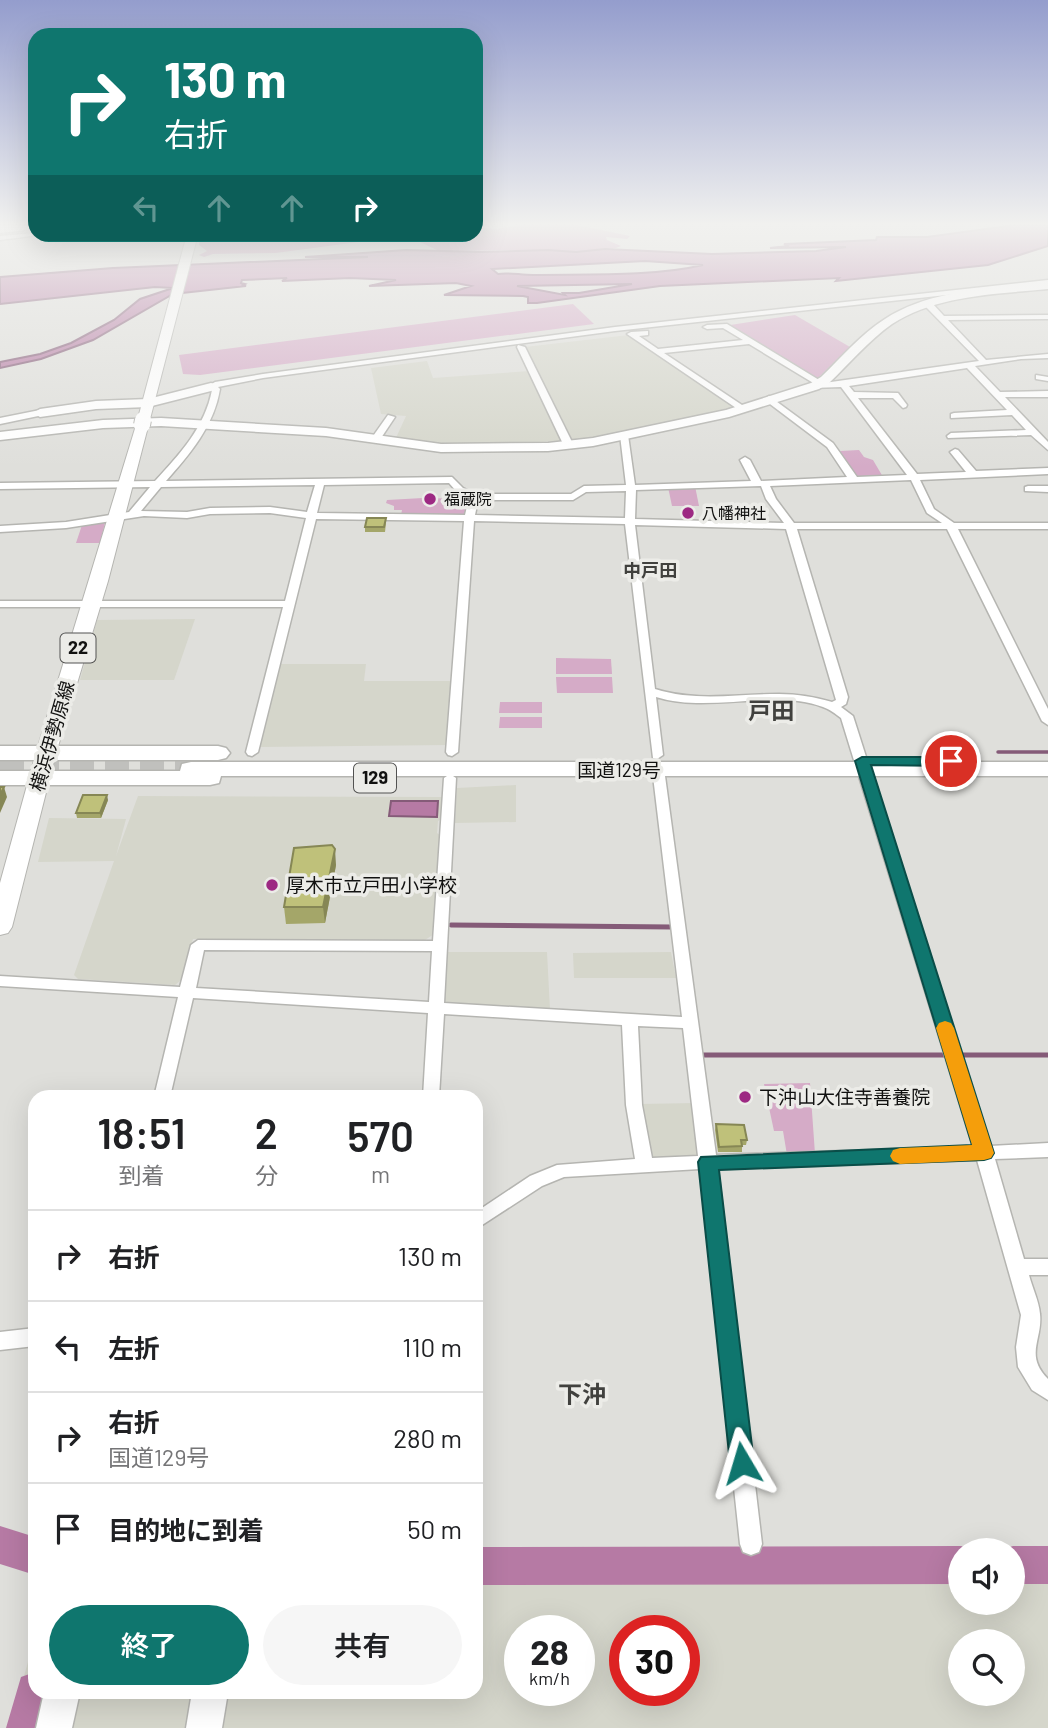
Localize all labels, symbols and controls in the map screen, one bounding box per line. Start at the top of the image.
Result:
text: 130 m [164,49,286,108]
icon: right [49,56,140,147]
text: 右折 [164,114,228,152]
icon: left [127,189,165,227]
icon: ahead [200,189,238,227]
icon: ahead [273,189,311,227]
icon: right [346,189,384,227]
place label: 福蔵院 [444,489,492,508]
marker: 福蔵院 [422,491,438,507]
place label: 八幡神社 [702,503,766,522]
marker: 八幡神社 [680,505,696,521]
district label: 中戸田 [623,559,677,581]
road number: 22 [60,634,96,662]
street label: 横浜伊勢原線 [25,678,78,794]
district label: 戸田 [748,696,794,724]
pin [921,731,981,791]
icon: arrive [932,742,970,780]
street label: 国道129号 [577,758,661,781]
road number: 129 [354,764,396,792]
place label: 厚木市立戸田小学校 [286,873,457,896]
marker: 厚木市立戸田小学校 [264,877,280,893]
place label: 下沖山大住寺善養院 [759,1085,930,1108]
marker: 下沖山大住寺善養院 [737,1089,753,1105]
text: 18:51 [97,1107,186,1157]
text: 2 [255,1107,278,1157]
text: 570 [347,1110,414,1160]
text: m [371,1160,390,1188]
text: 到着 [118,1161,164,1189]
text: 分 [255,1161,278,1189]
icon: right [49,1237,87,1275]
text: 130 m [398,1240,462,1271]
text: 右折 [108,1241,160,1272]
icon: left [49,1328,87,1366]
text: 110 m [402,1331,462,1362]
text: 左折 [108,1332,160,1363]
district label: 下沖 [558,1379,606,1408]
text: 右折 [108,1406,160,1437]
icon: right [49,1419,87,1457]
text: 280 m [393,1422,462,1453]
position arrow [705,1426,779,1500]
text: 国道129号 [108,1443,209,1471]
icon: arrive [49,1510,87,1548]
text: 50 m [407,1513,462,1544]
text: 目的地に到着 [108,1514,264,1545]
map controls [948,1538,1025,1706]
button: sound [948,1538,1025,1615]
button: 終了 [49,1605,249,1685]
button: 共有 [263,1605,462,1685]
speed limit sign: 30 [609,1615,700,1706]
button: search [948,1629,1025,1706]
text: 28 [530,1630,569,1672]
text: km/h [529,1667,570,1689]

